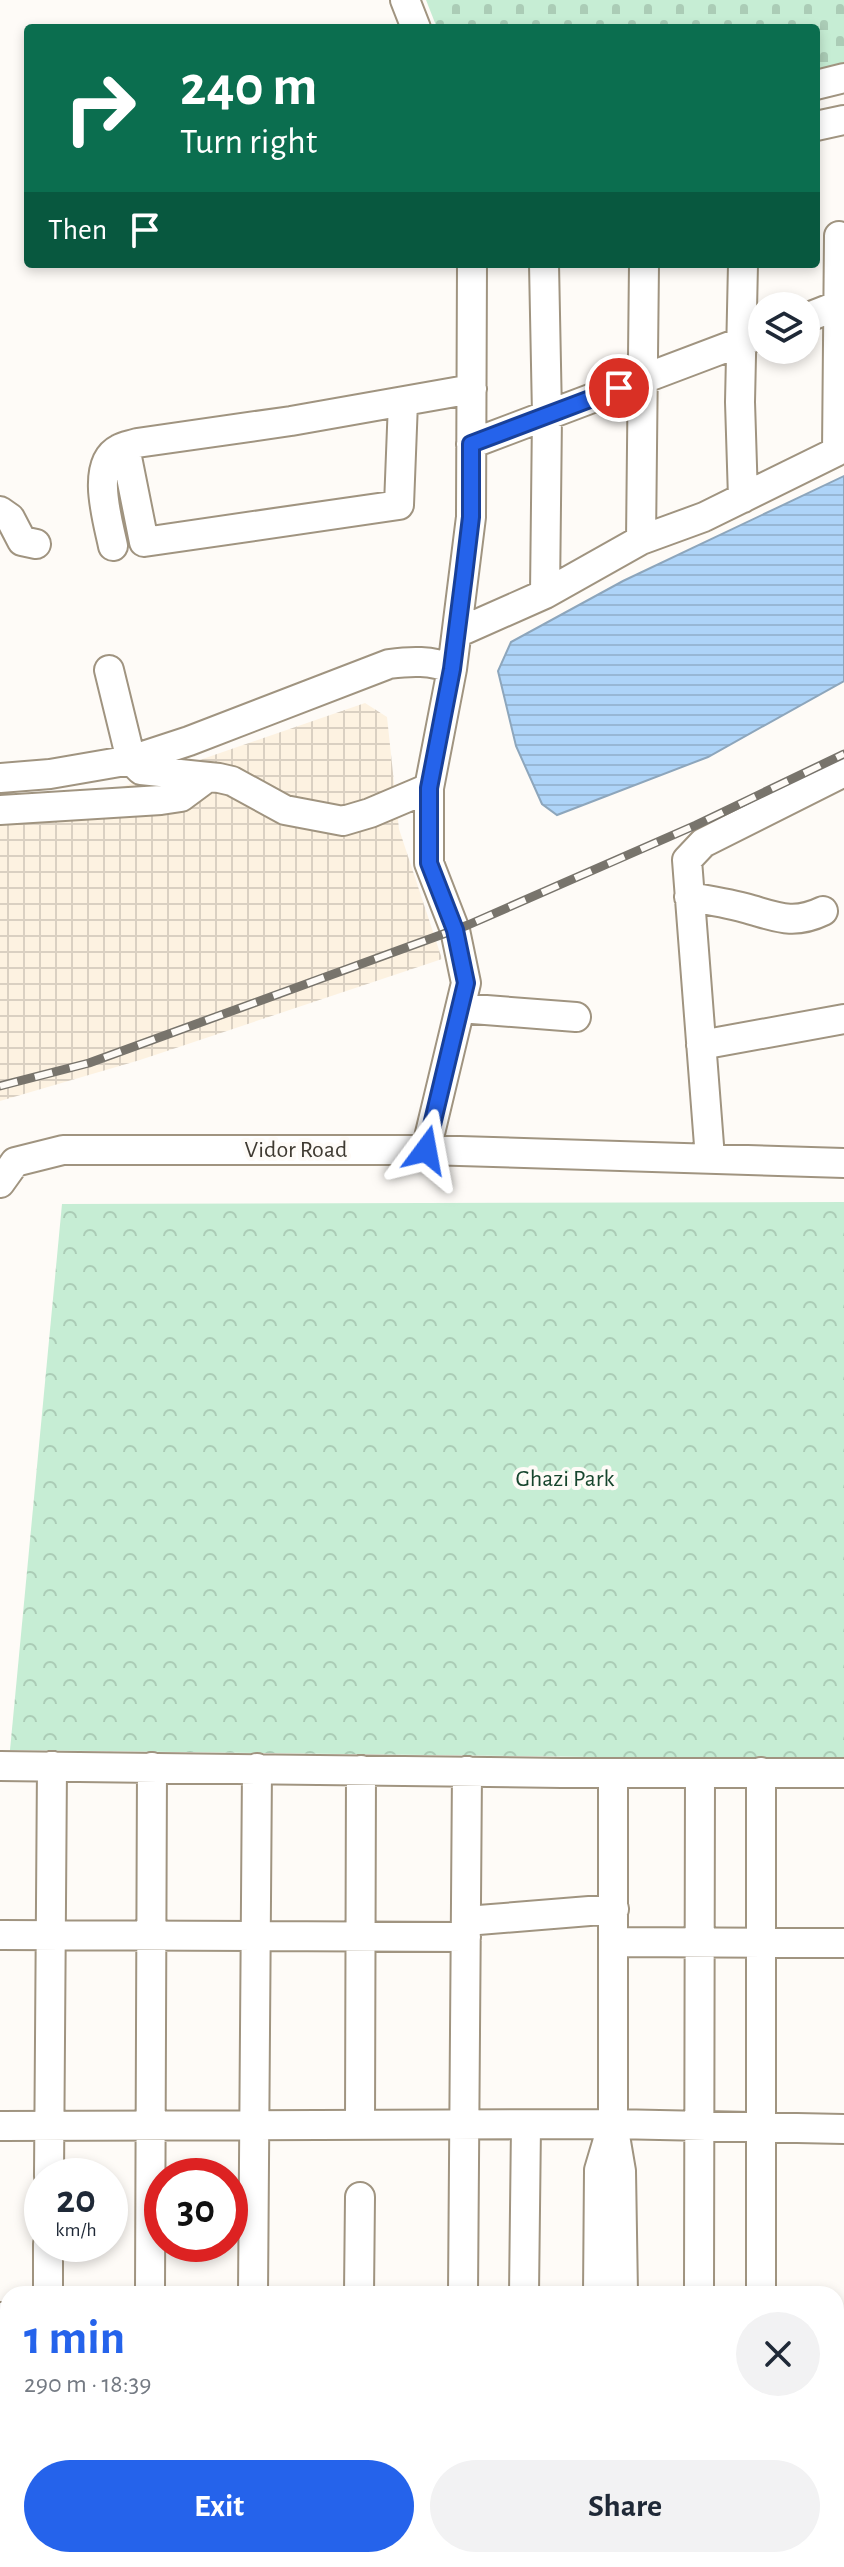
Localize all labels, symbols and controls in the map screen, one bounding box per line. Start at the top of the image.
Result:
icon: right [48,56,152,160]
text: 240 m [180,59,317,115]
text: Turn right [180,124,317,160]
icon: arrive [123,208,167,252]
text: Then [48,215,107,245]
map controls [748,292,820,364]
button: layers [748,292,820,364]
pin [585,354,653,422]
icon: arrive [597,366,641,410]
position arrow [384,1108,468,1192]
street label: Vidor Road [245,1138,347,1162]
park label: Ghazi Park [516,1467,614,1491]
speed limit sign: 30 [144,2158,248,2262]
text: 20 [56,2180,96,2220]
text: km/h [55,2220,97,2240]
button: close [736,2312,820,2396]
text: 1 min [24,2315,125,2363]
text: 290 m · 18:39 [24,2371,152,2397]
button: Exit [24,2460,414,2552]
button: Share [430,2460,820,2552]

